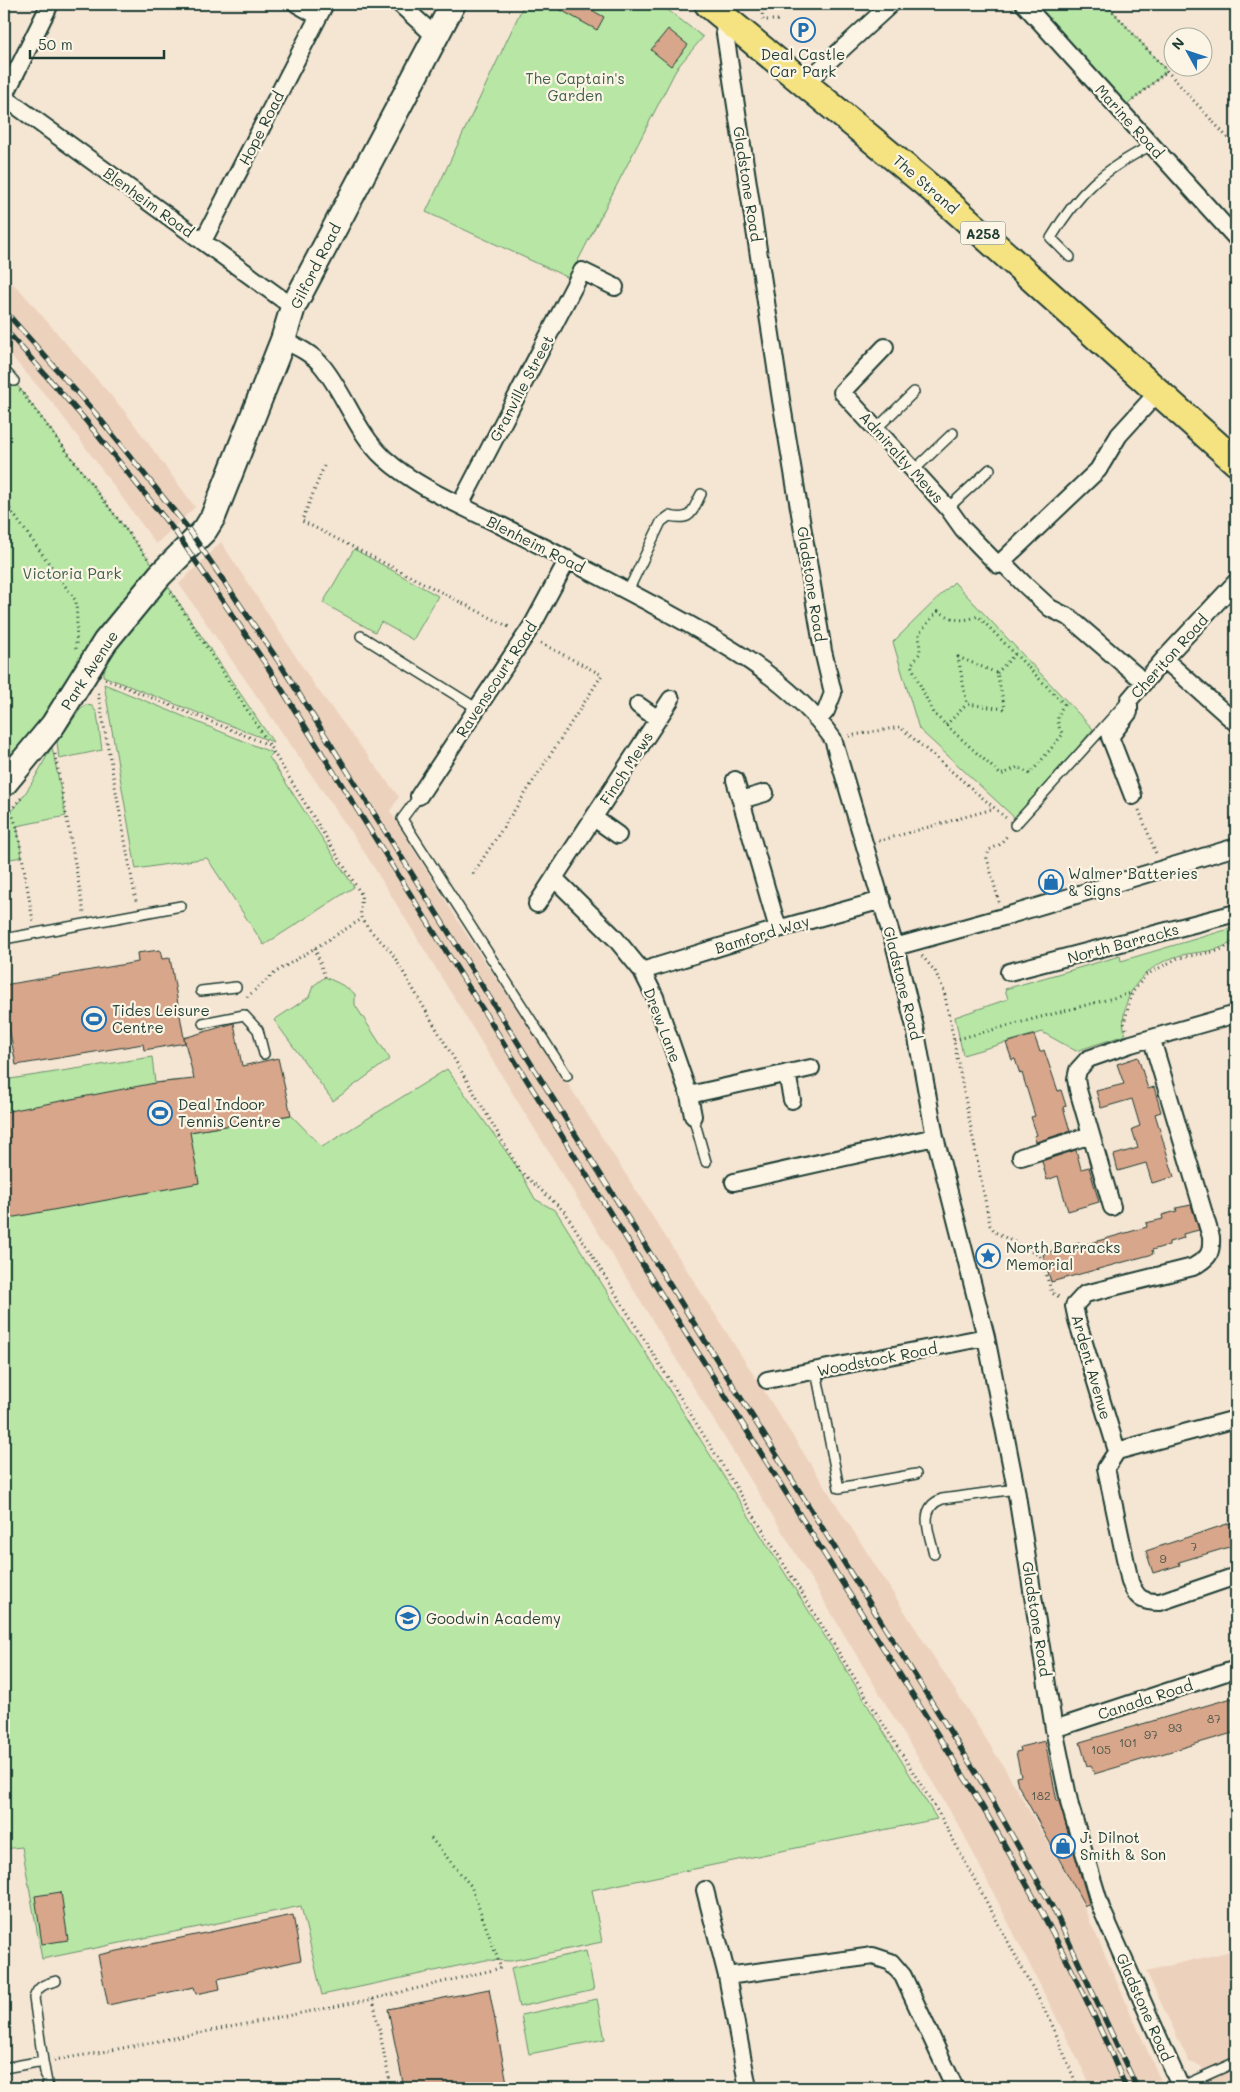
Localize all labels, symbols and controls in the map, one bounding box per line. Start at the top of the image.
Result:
parking icon: Deal Castle Car Park [790,17,816,43]
scale bar [30,28,164,60]
north arrow [1162,28,1212,78]
text: N [1167,33,1188,54]
text: 50 m [38,34,73,54]
place label: Deal Castle Car Park [761,44,845,81]
park label: The Captain's Garden [525,68,625,105]
street label: Marine Road [1091,80,1169,162]
street label: Hope Road [234,88,288,168]
street label: Gladstone Road [729,125,767,243]
street label: The Strand [889,150,963,218]
street label: Blenheim Road [100,162,198,242]
street label: Gilford Road [285,220,345,312]
road number: A258 [960,222,1006,244]
street label: Granville Street [484,331,558,445]
street label: Admiralty Mews [856,407,948,507]
street label: Blenheim Road [484,511,588,577]
street label: Gladstone Road [793,525,831,643]
park label: Victoria Park [23,563,121,583]
street label: Cheriton Road [1126,610,1212,702]
street label: Ravenscourt Road [451,617,541,741]
street label: Park Avenue [56,627,122,713]
street label: Finch Mews [595,728,657,808]
place label: Walmer Batteries & Signs [1068,863,1198,900]
shop icon: Walmer Batteries & Signs [1038,869,1064,895]
street label: Bamford Way [712,910,812,958]
street label: North Barracks [1065,919,1181,967]
street label: Gladstone Road [879,924,927,1042]
street label: Drew Lane [640,985,686,1065]
place label: Tides Leisure Centre [112,1000,210,1037]
sports icon: Tides Leisure Centre [81,1006,107,1032]
place label: Deal Indoor Tennis Centre [178,1094,281,1131]
sports icon: Deal Indoor Tennis Centre [147,1100,173,1126]
place label: North Barracks Memorial [1006,1237,1121,1274]
place icon: North Barracks Memorial [975,1243,1001,1269]
street label: Ardent Avenue [1067,1312,1117,1422]
street label: Woodstock Road [815,1338,939,1380]
house number: 7 [1191,1538,1198,1554]
house number: 9 [1159,1550,1167,1566]
street label: Gladstone Road [1018,1560,1056,1678]
school or university icon: Goodwin Academy [395,1605,421,1631]
place label: Goodwin Academy [426,1608,561,1628]
street label: Canada Road [1095,1674,1195,1724]
house number: 87 [1207,1710,1221,1726]
house number: 93 [1168,1719,1182,1735]
house number: 97 [1144,1726,1158,1742]
house number: 101 [1119,1734,1137,1750]
house number: 105 [1091,1741,1111,1757]
house number: 182 [1031,1787,1051,1803]
place label: J. Dilnot Smith & Son [1080,1827,1166,1864]
shop icon: J. Dilnot Smith & Son [1050,1833,1076,1859]
street label: Gladstone Road [1112,1950,1178,2064]

